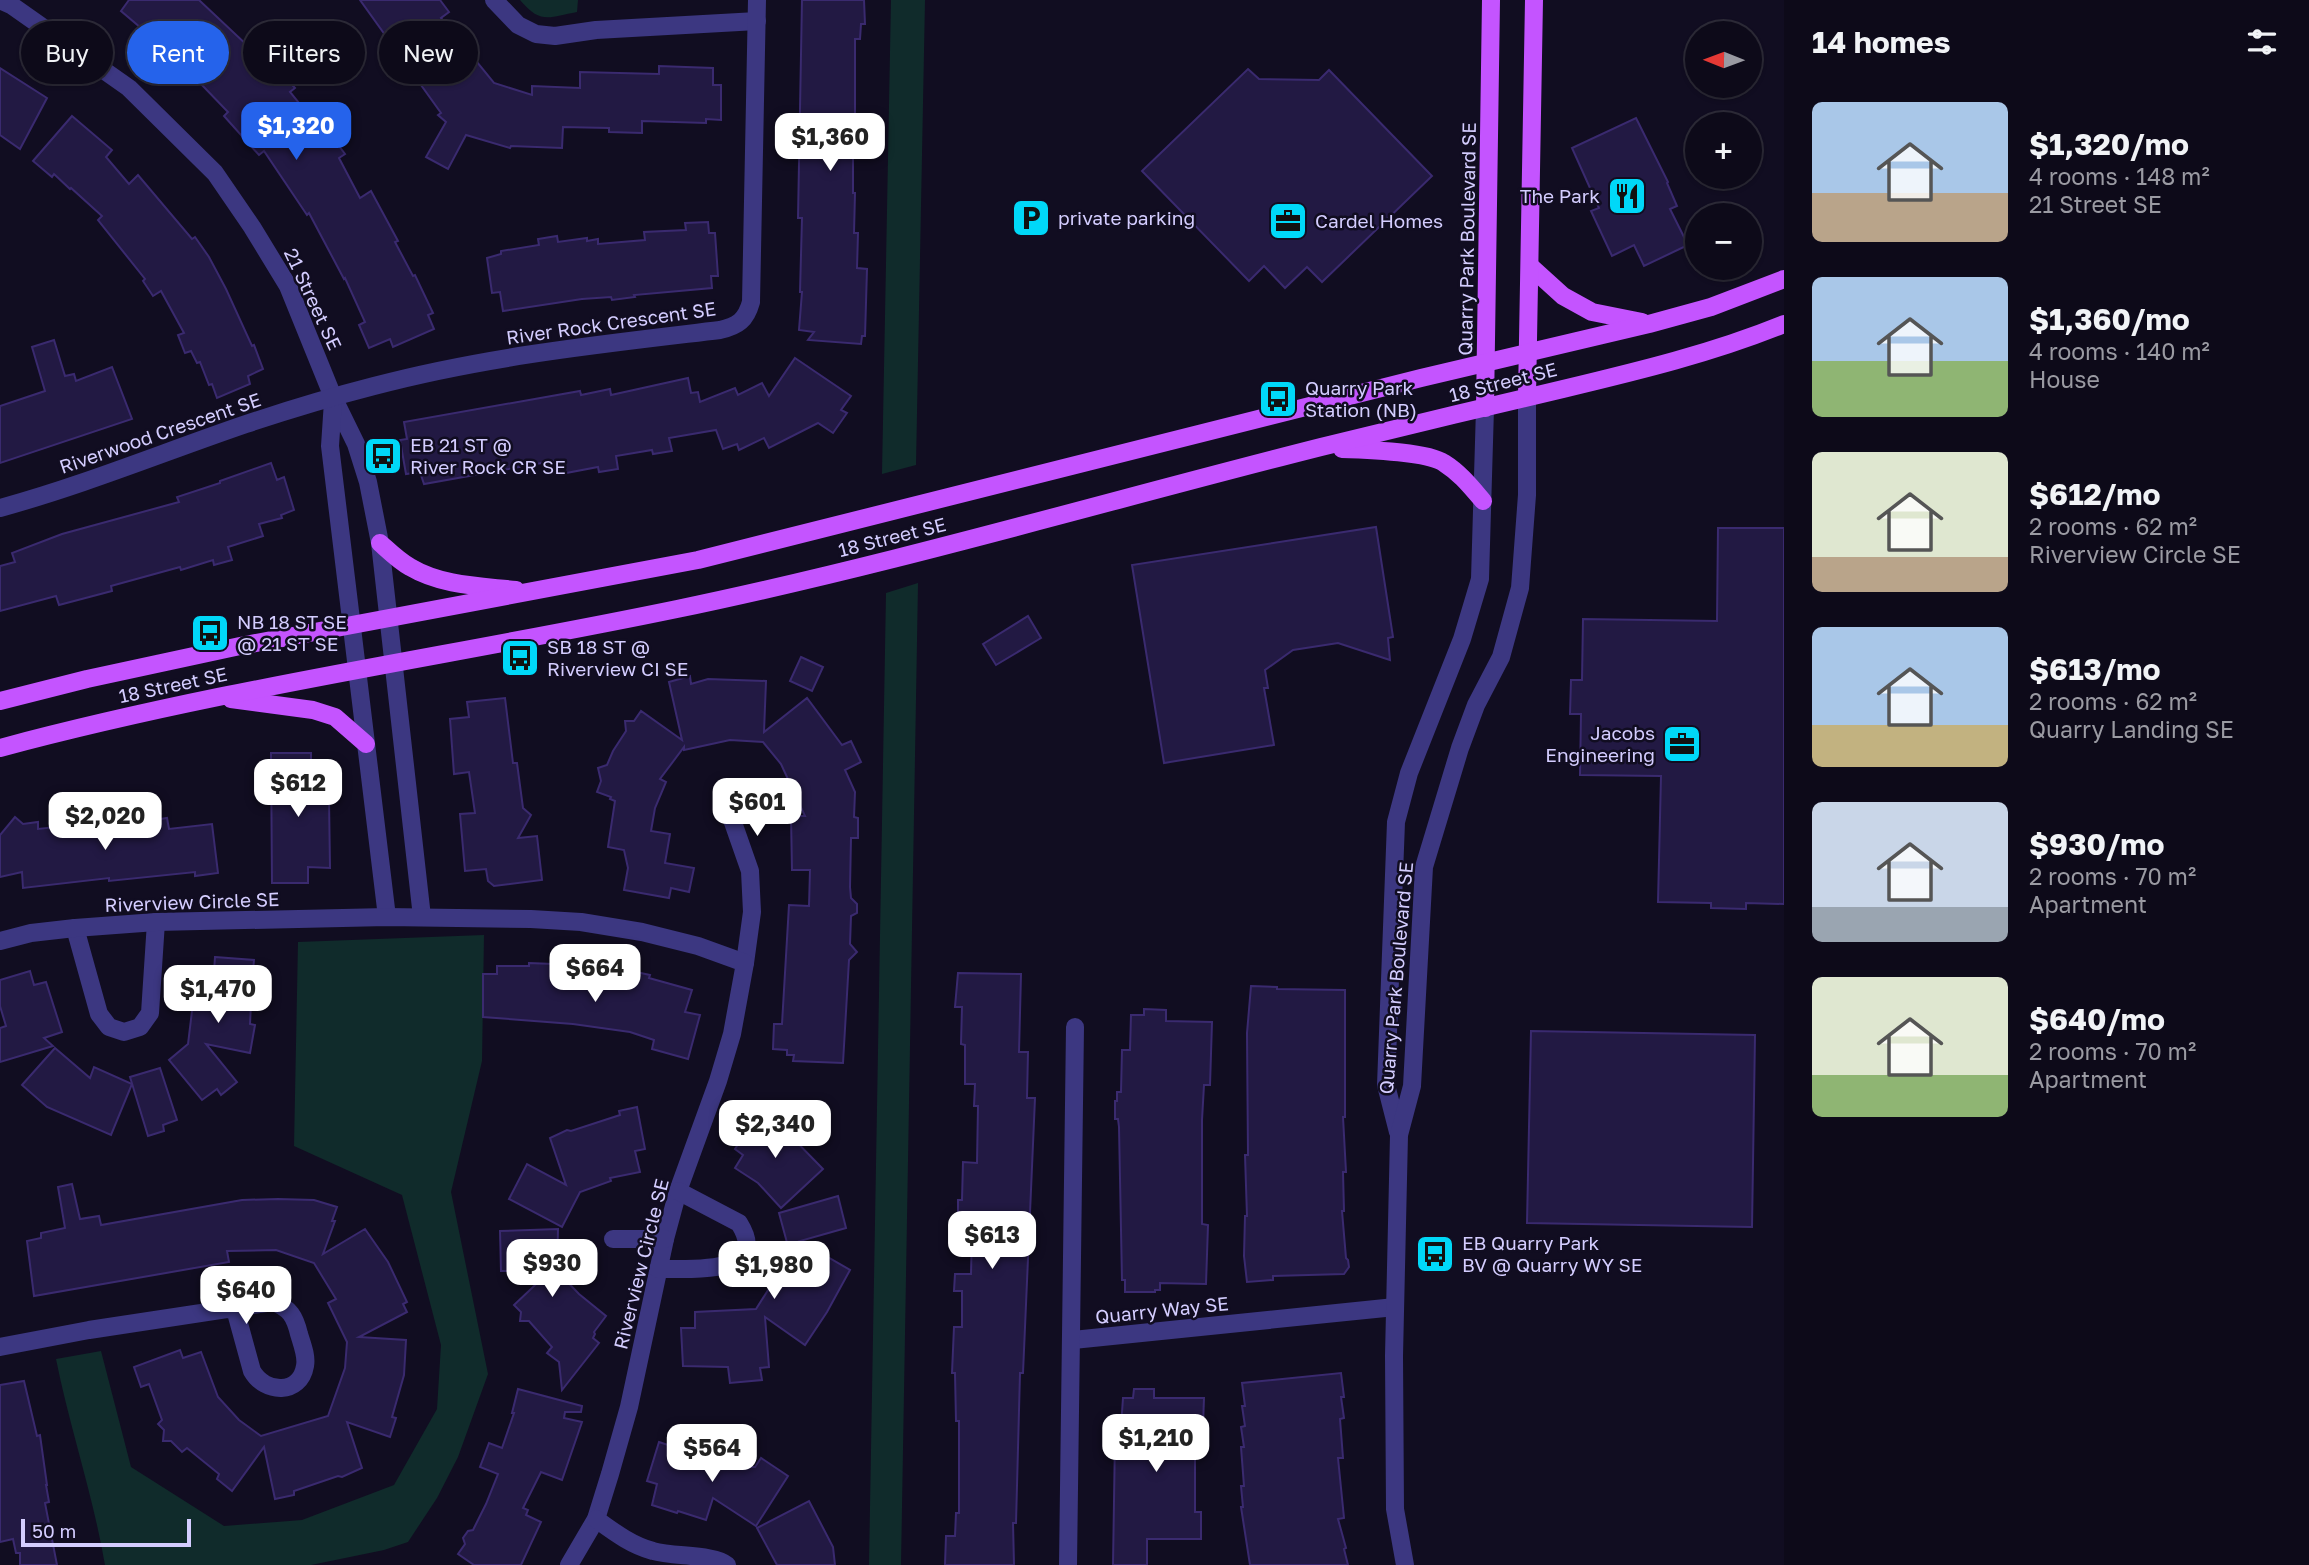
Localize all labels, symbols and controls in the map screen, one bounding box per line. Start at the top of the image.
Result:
chip: Buy [21,21,113,84]
chip: Rent [127,21,229,84]
chip: Filters [243,21,365,84]
chip: New [379,21,478,84]
north arrow [1685,21,1762,98]
map controls [1685,21,1762,280]
icon: filters [2243,23,2281,61]
text: 14 homes [1812,24,1951,60]
pin: $1,320 [239,102,353,162]
text: $1,320 [257,111,335,139]
button: + [1685,112,1762,189]
pin: $1,360 [773,114,887,173]
text: $1,360 [791,122,869,150]
street label: Quarry Park Boulevard SE [1453,122,1480,356]
text: $1,320/mo [2029,126,2189,162]
icon: home [1868,130,1952,214]
text: 4 rooms · 148 m² [2029,162,2210,190]
restaurant icon: The Park [1606,175,1648,217]
place label: The Park [1520,184,1600,207]
text: 21 Street SE [2029,190,2162,218]
parking icon: private parking [1010,197,1052,239]
office icon: Cardel Homes [1267,200,1309,242]
button: − [1685,203,1762,280]
place label: private parking [1058,206,1195,229]
place label: Cardel Homes [1315,209,1443,232]
street label: 21 Street SE [280,244,347,353]
street label: River Rock Crescent SE [505,296,717,349]
text: $1,360/mo [2029,301,2190,337]
icon: home [1868,305,1952,389]
text: 4 rooms · 140 m² [2029,337,2210,365]
street label: 18 Street SE [1447,357,1559,406]
text: House [2029,365,2100,393]
place label: Quarry Park Station (NB) [1305,376,1417,421]
bus stop icon: Quarry Park Station (NB) [1257,378,1299,420]
street label: Riverwood Crescent SE [56,387,264,478]
place label: EB 21 ST @ River Rock CR SE [410,433,566,478]
bus stop icon: EB 21 ST @ River Rock CR SE [362,435,404,477]
text: $612/mo [2029,476,2161,512]
icon: home [1868,480,1952,564]
street label: 18 Street SE [836,512,948,561]
text: 2 rooms · 62 m² [2029,512,2197,540]
text: Riverview Circle SE [2029,540,2241,568]
place label: NB 18 ST SE @ 21 ST SE [237,610,347,655]
bus stop icon: NB 18 ST SE @ 21 ST SE [189,612,231,654]
place label: SB 18 ST @ Riverview CI SE [547,635,688,680]
bus stop icon: SB 18 ST @ Riverview CI SE [499,637,541,679]
text: $613/mo [2029,651,2161,687]
icon: home [1868,655,1952,739]
street label: 18 Street SE [117,662,229,707]
text: 2 rooms · 62 m² [2029,687,2197,715]
text: Quarry Landing SE [2029,715,2234,743]
place label: Jacobs Engineering [1545,721,1655,766]
office icon: Jacobs Engineering [1661,723,1703,765]
pin: $612 [257,760,339,819]
text: $612 [270,768,326,796]
pin: $601 [716,778,798,838]
text: $601 [729,787,785,815]
pin: $2,020 [48,792,162,852]
text: $2,020 [65,801,145,829]
text: $930/mo [2029,826,2165,862]
icon: home [1868,830,1952,914]
street label: Quarry Park Boulevard SE [1374,861,1417,1095]
text: 2 rooms · 70 m² [2029,862,2196,890]
street label: Riverview Circle SE [104,887,280,916]
text: Apartment [2029,890,2147,918]
pin: $664 [554,944,636,1004]
text: $664 [566,953,625,981]
pin: $1,470 [161,965,275,1025]
text: $1,470 [180,974,256,1002]
text: $640/mo [2029,1001,2165,1037]
icon: home [1868,1005,1952,1089]
text: 2 rooms · 70 m² [2029,1037,2196,1065]
text: Apartment [2029,1065,2147,1093]
pin: $2,340 [718,1100,832,1160]
text: $2,340 [735,1109,815,1137]
street label: Riverview Circle SE [608,1176,673,1352]
pin: $613 [951,1212,1033,1271]
text: $613 [964,1220,1020,1248]
place label: EB Quarry Park BV @ Quarry WY SE [1462,1231,1642,1276]
bus stop icon: EB Quarry Park BV @ Quarry WY SE [1414,1233,1456,1275]
pin: $930 [511,1240,593,1299]
pin: $1,980 [717,1242,831,1301]
text: $930 [523,1248,582,1276]
text: $1,980 [735,1250,813,1278]
pin: $640 [205,1266,287,1326]
text: $640 [216,1275,276,1303]
street label: Quarry Way SE [1094,1291,1230,1328]
pin: $1,210 [1099,1414,1213,1474]
text: $1,210 [1118,1423,1194,1451]
pin: $564 [671,1424,753,1484]
text: $564 [683,1433,741,1461]
scale bar [21,1516,191,1548]
text: 50 m [32,1519,76,1542]

